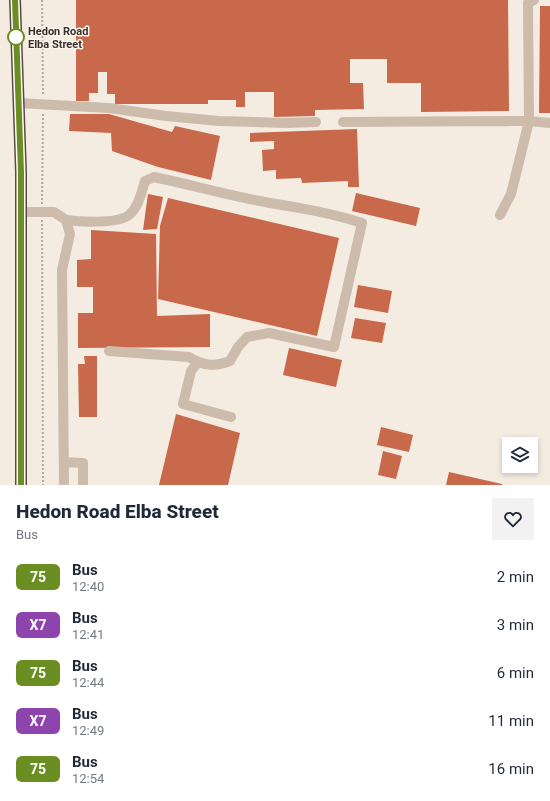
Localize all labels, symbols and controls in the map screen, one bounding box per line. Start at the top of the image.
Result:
place label: Hedon Road Elba Street [28,25,88,51]
marker: Hedon Road Elba Street [7,28,25,46]
map controls [502,437,538,473]
button: layers [502,437,538,473]
button: heart [492,498,534,540]
text: Hedon Road Elba Street [16,500,219,523]
text: Bus [16,527,38,542]
text: Bus [72,561,98,579]
text: 2 min [497,568,534,586]
text: 75 [30,569,46,585]
text: 12:40 [72,579,104,594]
text: Bus [72,609,98,627]
text: 3 min [497,616,534,634]
text: X7 [30,617,46,633]
text: 12:41 [72,627,104,642]
text: Bus [72,657,98,675]
text: 6 min [497,664,534,682]
text: 75 [30,665,46,681]
text: 12:44 [72,675,104,690]
text: Bus [72,705,98,723]
text: 11 min [488,712,534,730]
text: X7 [30,713,46,729]
text: 12:49 [72,723,104,738]
text: Bus [72,753,98,771]
text: 16 min [488,760,534,778]
text: 75 [30,761,46,777]
text: 12:54 [72,771,104,786]

